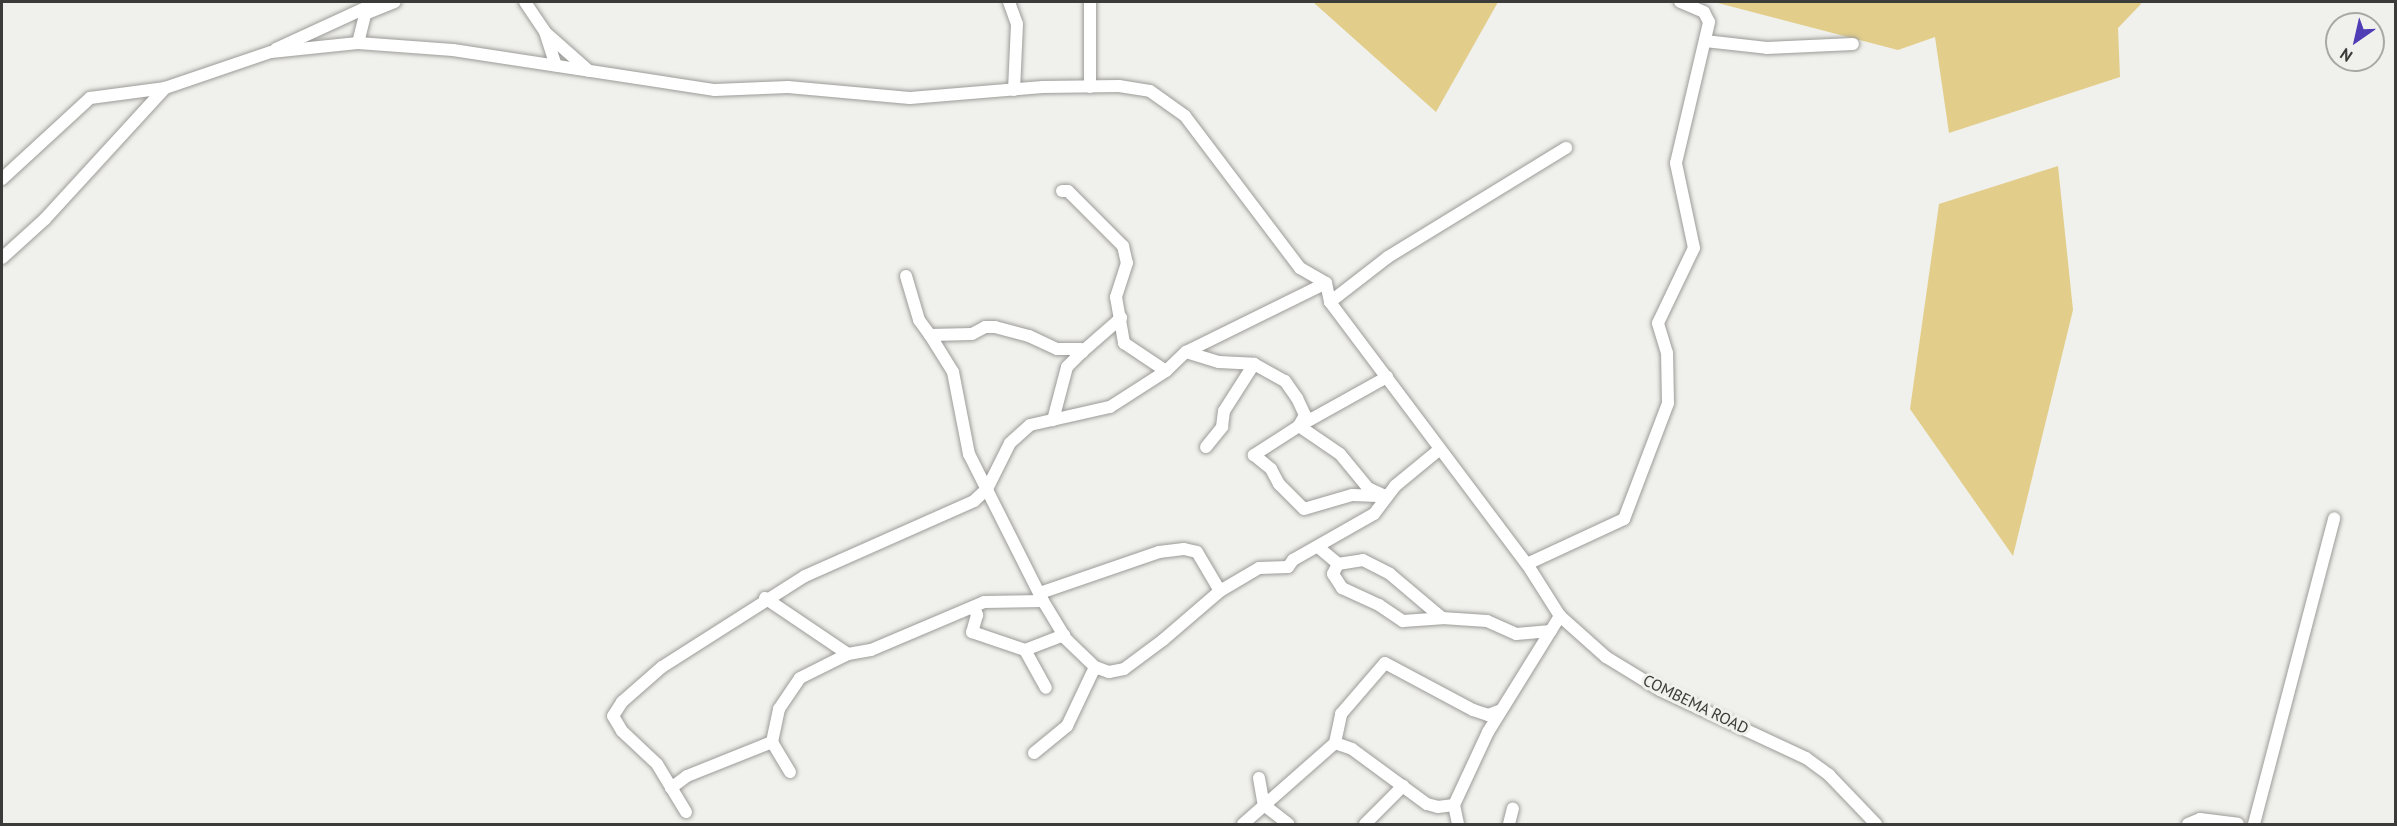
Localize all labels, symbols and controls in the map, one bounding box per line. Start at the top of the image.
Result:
north arrow [2325,12,2385,72]
text: N [2336,44,2356,66]
street label: COMBEMA ROAD [1640,670,1752,738]

